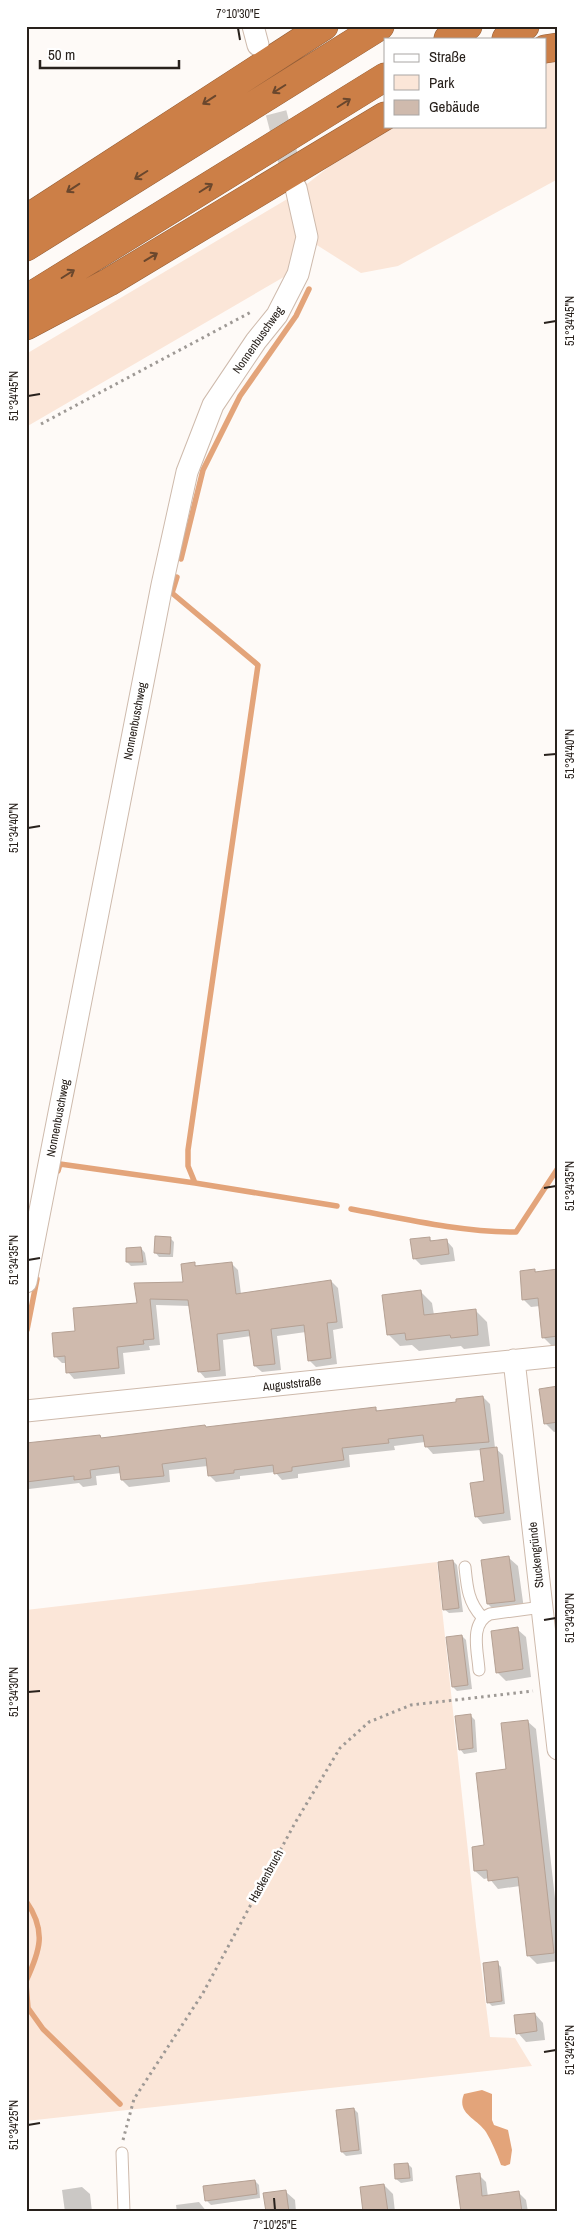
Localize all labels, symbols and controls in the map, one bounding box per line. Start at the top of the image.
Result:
text: 7°10'30"E [216,6,260,22]
scale bar [40,38,179,70]
legend [384,38,546,128]
text: 50 m [48,44,75,65]
text: Straße [429,46,466,67]
text: Park [429,72,455,93]
one-way arrow [272,84,286,95]
one-way arrow [202,94,216,105]
text: Gebäude [429,96,480,117]
one-way arrow [337,97,351,107]
one-way arrow [135,171,149,181]
one-way arrow [66,183,80,194]
one-way arrow [198,183,212,193]
one-way arrow [144,252,159,262]
one-way arrow [60,268,74,278]
text: 51°34'45"N [562,296,578,346]
street label: Nonnenbuschweg [229,303,287,377]
text: 51°34'45"N [6,371,22,421]
street label: Nonnenbuschweg [120,680,150,761]
text: 51°34'40"N [562,729,578,779]
text: 51°34'40"N [6,803,22,853]
street label: Nonnenbuschweg [43,1077,73,1158]
text: 51°34'35"N [562,1161,578,1211]
text: 51°34'35"N [6,1235,22,1285]
street label: Auguststraße [261,1373,322,1395]
street label: Stuckengründe [525,1521,547,1589]
text: 51°34'30"N [562,1593,578,1643]
text: 51°34'30"N [6,1667,22,1717]
street label: Hackenbruch [245,1847,287,1905]
text: 51°34'25"N [562,2025,578,2075]
text: 51°34'25"N [6,2100,22,2150]
text: 7°10'25"E [253,2217,297,2233]

